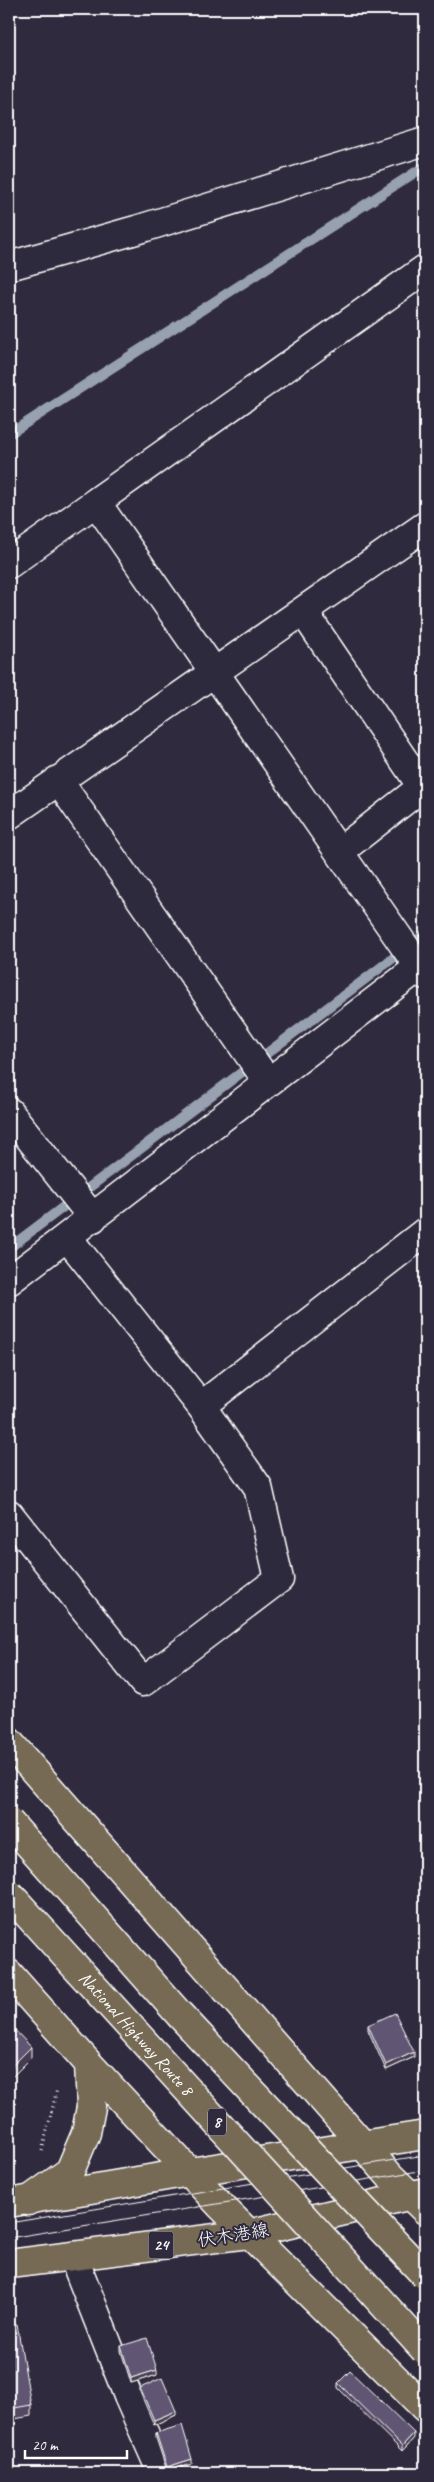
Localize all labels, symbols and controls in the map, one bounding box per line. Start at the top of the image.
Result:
street label: National Highway Route 8 [74,1967,200,2101]
road number: 8 [208,2108,226,2136]
street label: 伏木港線 [196,2219,270,2251]
road number: 24 [148,2232,174,2258]
scale bar [25,2427,128,2459]
text: 20 m [32,2436,59,2455]

